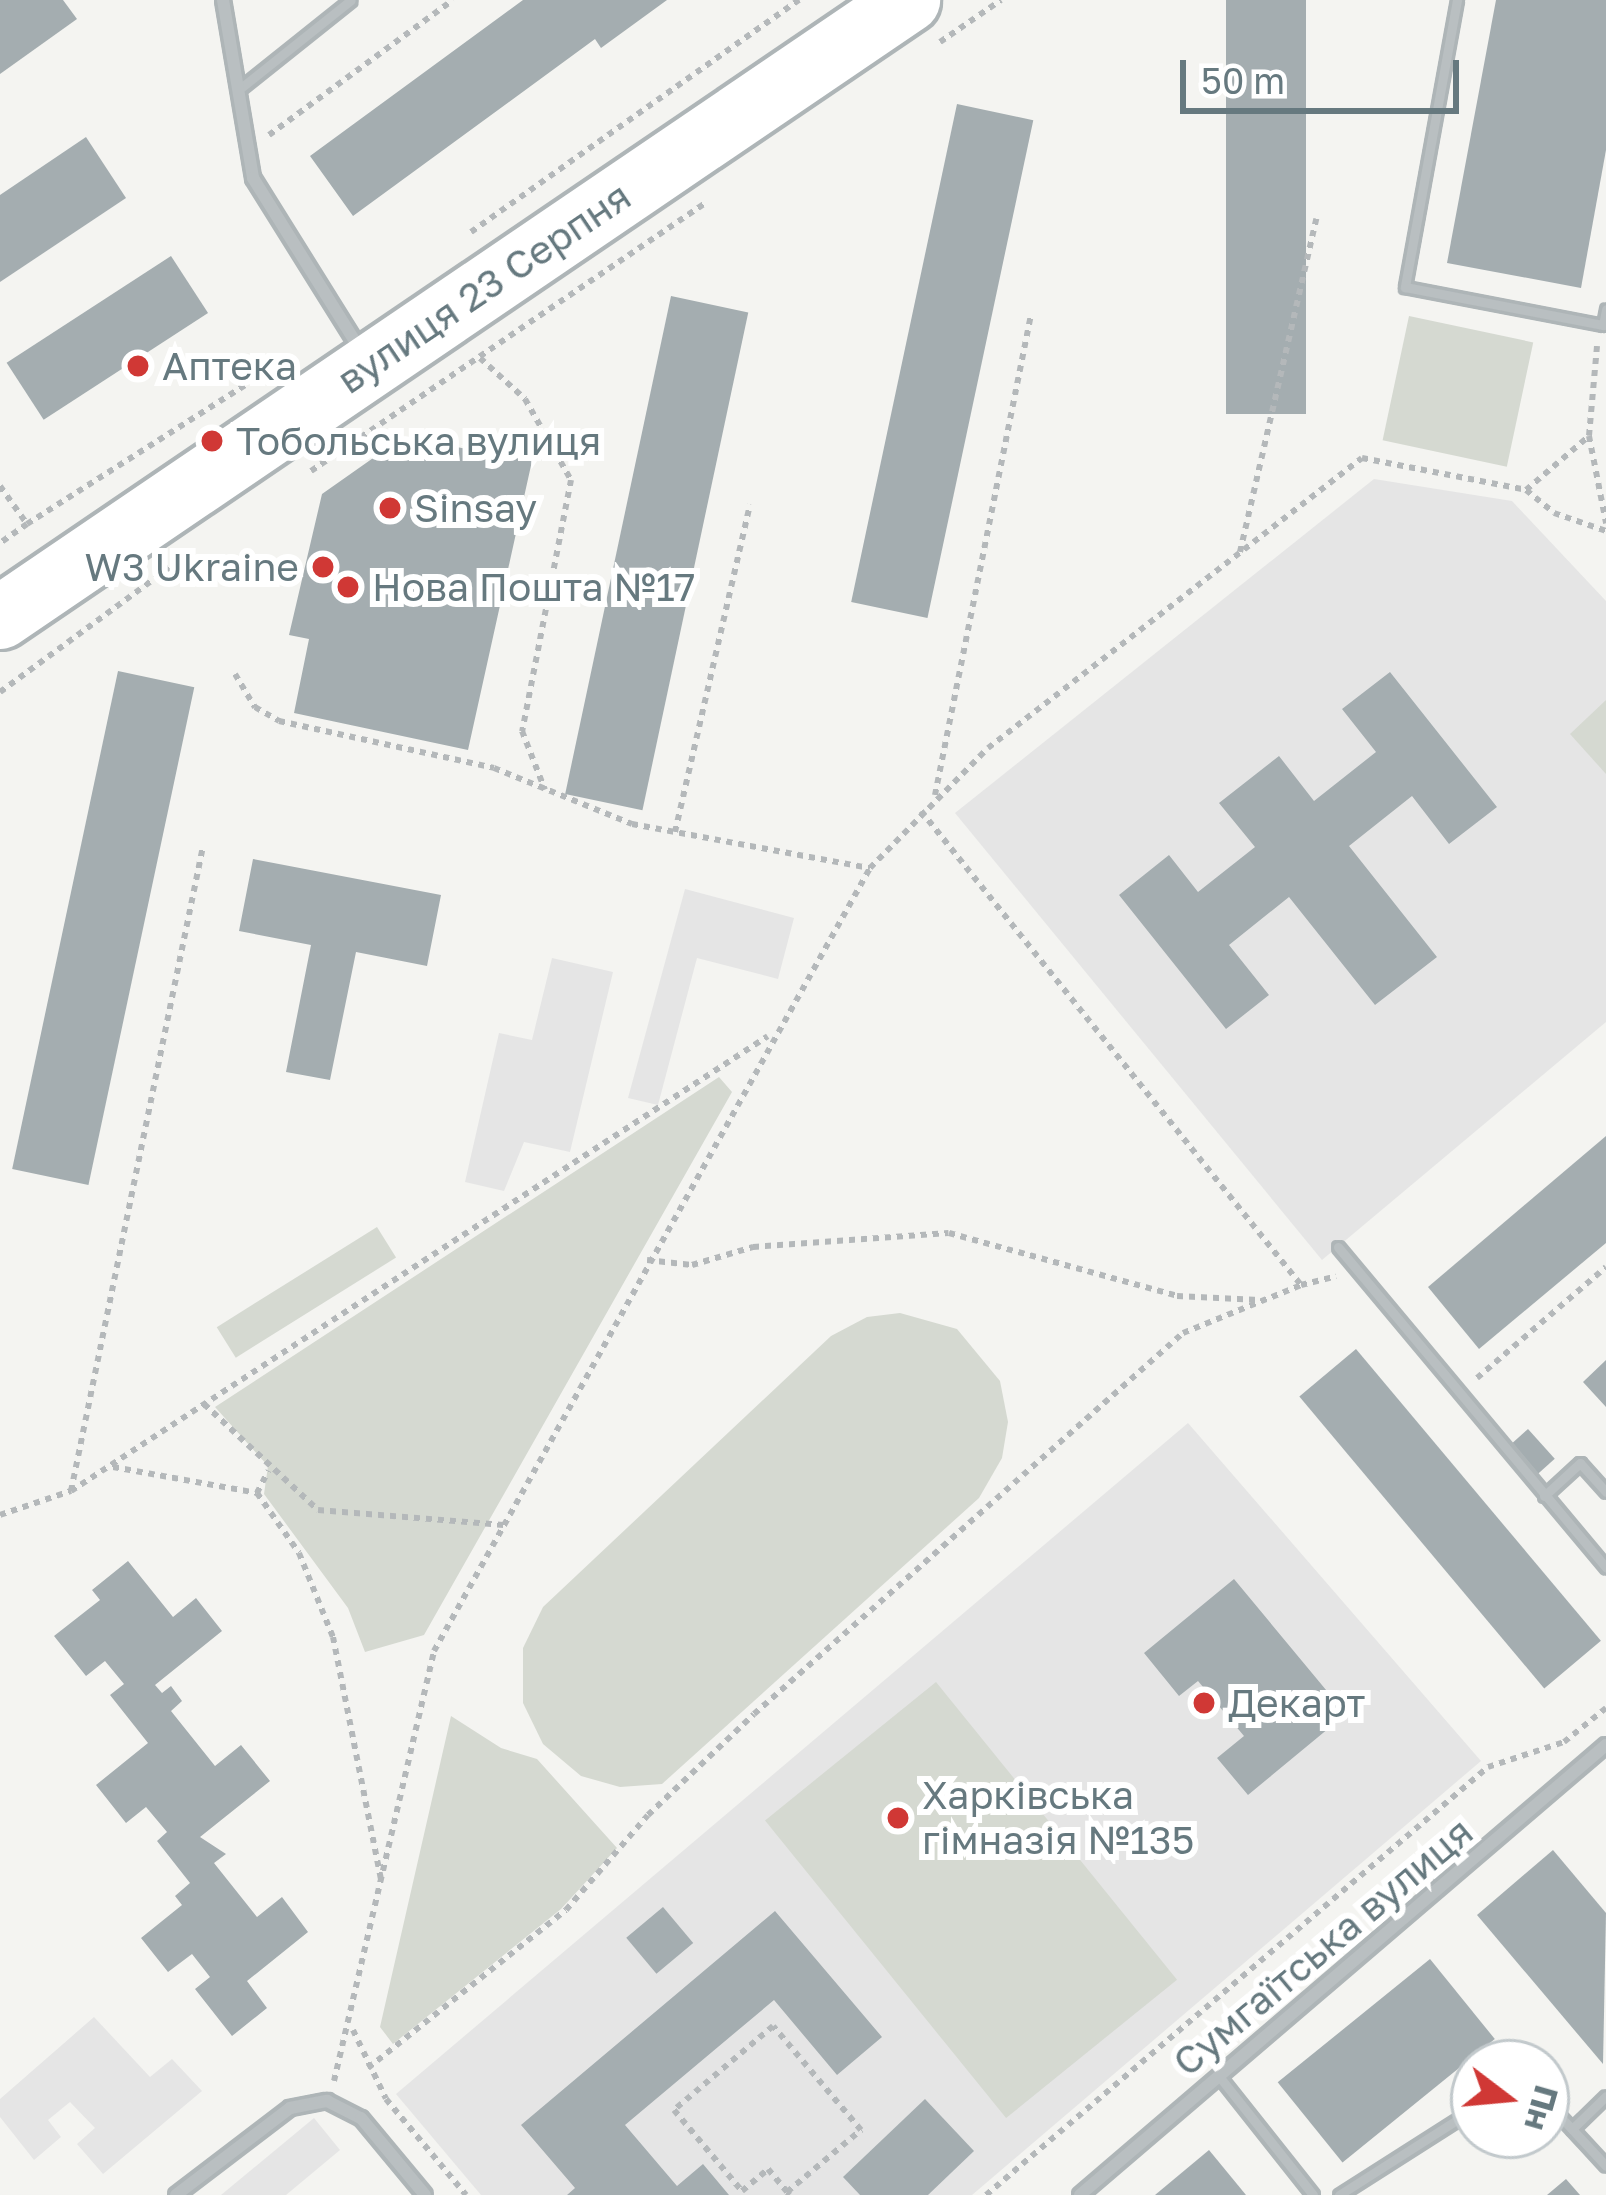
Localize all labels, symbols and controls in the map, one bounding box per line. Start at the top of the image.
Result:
scale bar [1186,36,1465,110]
text: 50 m [1201,59,1285,102]
street label: вулиця 23 Серпня [329,173,639,403]
place label: Аптека [162,343,297,389]
marker: Аптека [125,353,151,379]
place label: Тобольська вулиця [236,418,601,464]
marker: Тобольська вулиця [199,428,225,454]
place label: Sinsay [414,485,537,531]
marker: Sinsay [377,495,403,521]
place label: W3 Ukraine [85,544,299,590]
marker: W3 Ukraine [310,554,336,580]
place label: Нова Пошта №17 [372,564,696,610]
marker: Нова Пошта №17 [335,574,361,600]
place label: Декарт [1228,1680,1365,1726]
marker: Декарт [1191,1690,1217,1716]
place label: Харківська гімназія №135 [922,1773,1194,1864]
marker: Харківська гімназія №135 [885,1805,911,1831]
street label: Сумгаїтська вулиця [1164,1808,1482,2086]
north arrow [1450,2039,1570,2159]
text: Пн [1517,2081,1567,2135]

